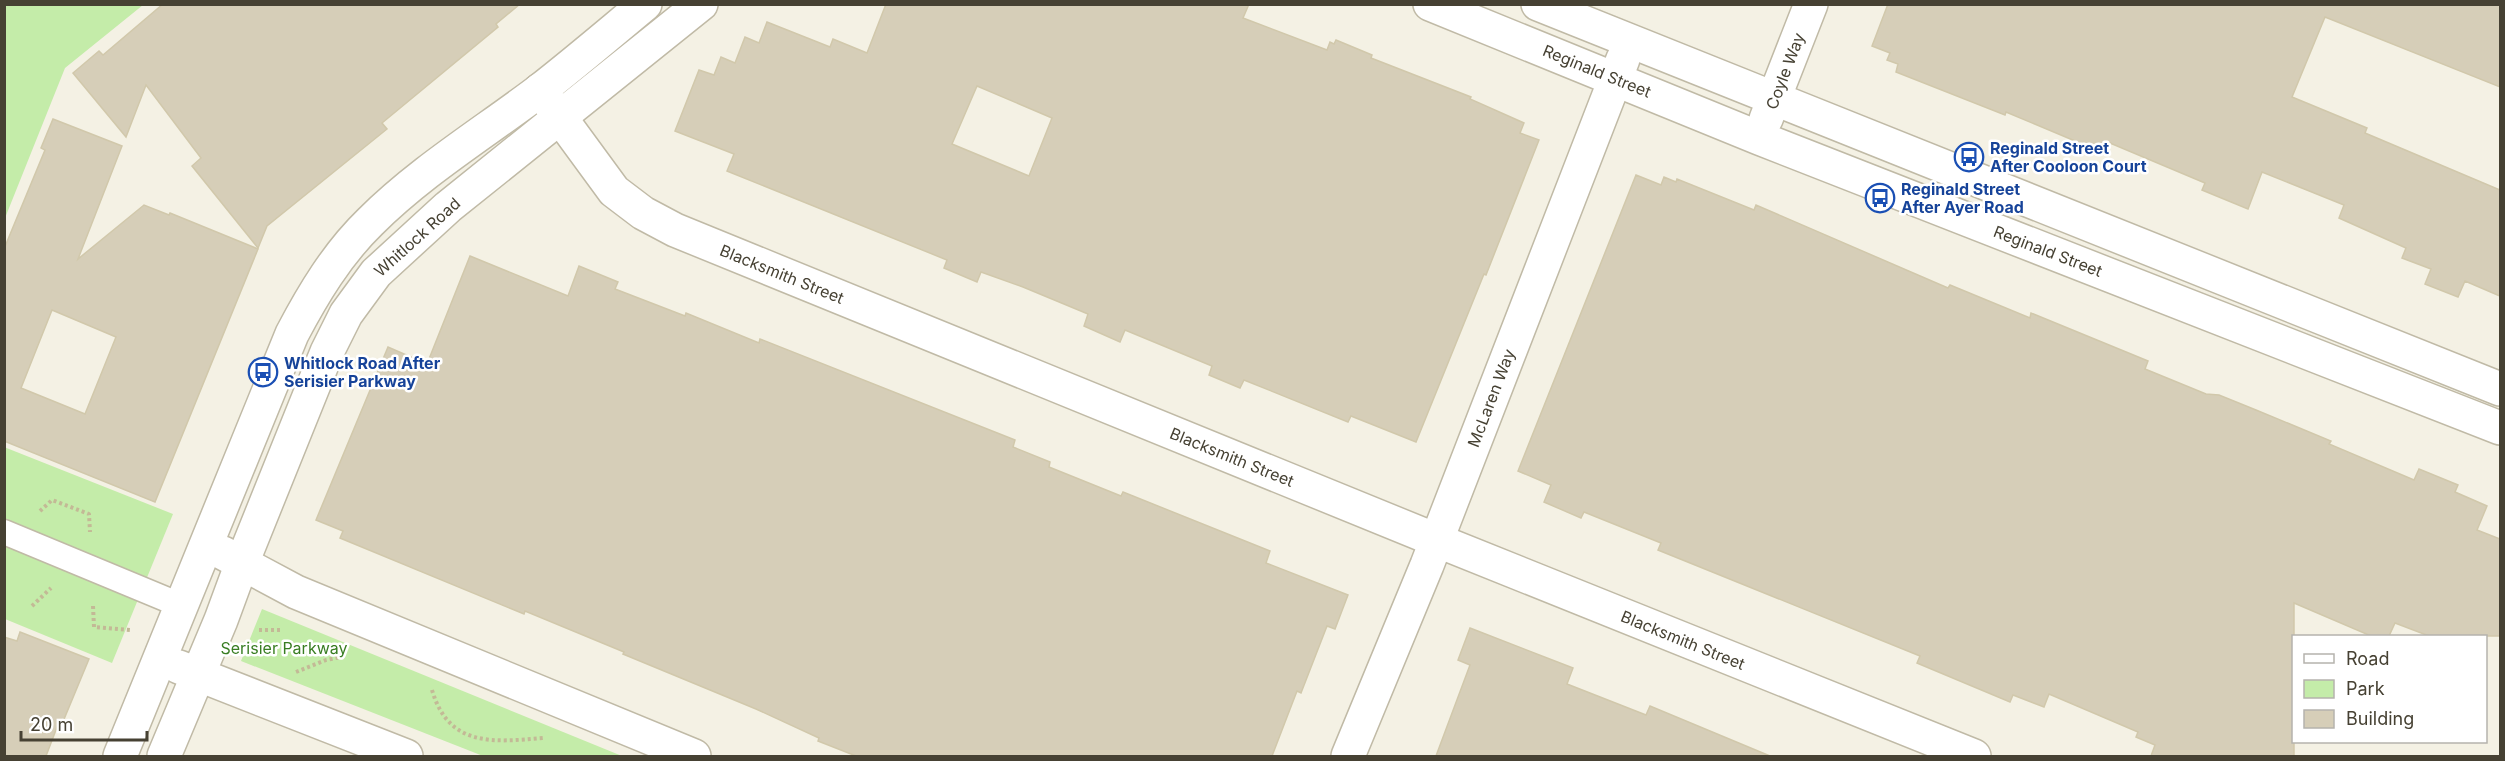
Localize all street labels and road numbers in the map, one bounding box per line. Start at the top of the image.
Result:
street label: Coyle Way [1761,30,1809,112]
street label: Reginald Street [1540,40,1654,102]
street label: Whitlock Road [370,193,464,281]
street label: Reginald Street [1991,221,2105,281]
street label: Blacksmith Street [717,240,847,308]
street label: McLaren Way [1463,346,1519,450]
street label: Blacksmith Street [1167,423,1297,491]
street label: Blacksmith Street [1618,606,1748,674]

